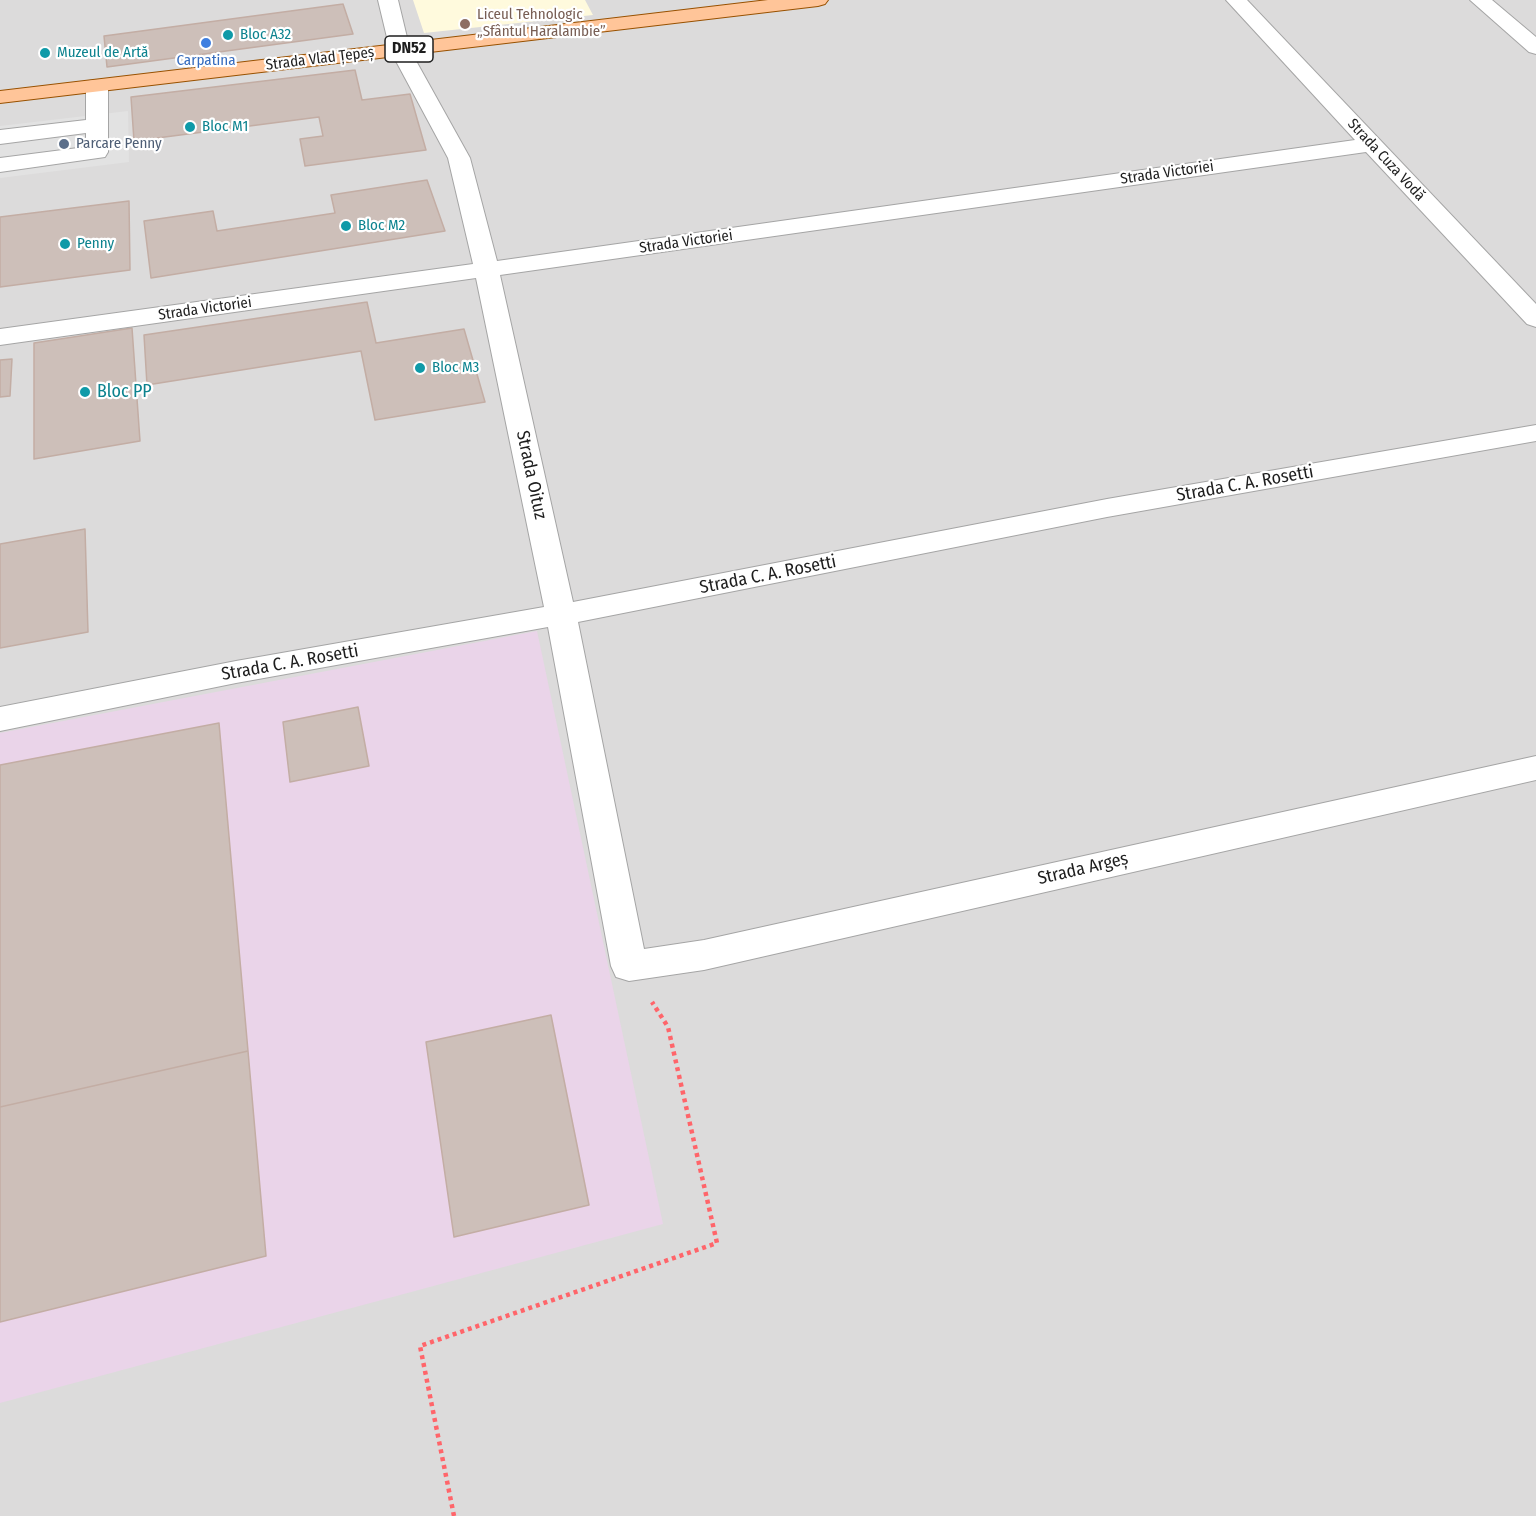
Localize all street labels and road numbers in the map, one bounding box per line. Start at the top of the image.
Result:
road number: DN52 [385,36,433,62]
street label: Strada Vlad Țepeș [265,43,375,75]
street label: Strada Cuza Vodă [1343,115,1429,205]
street label: Strada Victoriei [1119,158,1215,188]
street label: Strada Victoriei [638,227,734,257]
street label: Strada Victoriei [157,294,253,324]
street label: Strada Oituz [511,429,551,521]
street label: Strada C. A. Rosetti [1175,461,1315,507]
street label: Strada C. A. Rosetti [698,551,838,599]
street label: Strada C. A. Rosetti [220,640,360,686]
street label: Strada Argeș [1036,848,1130,890]

